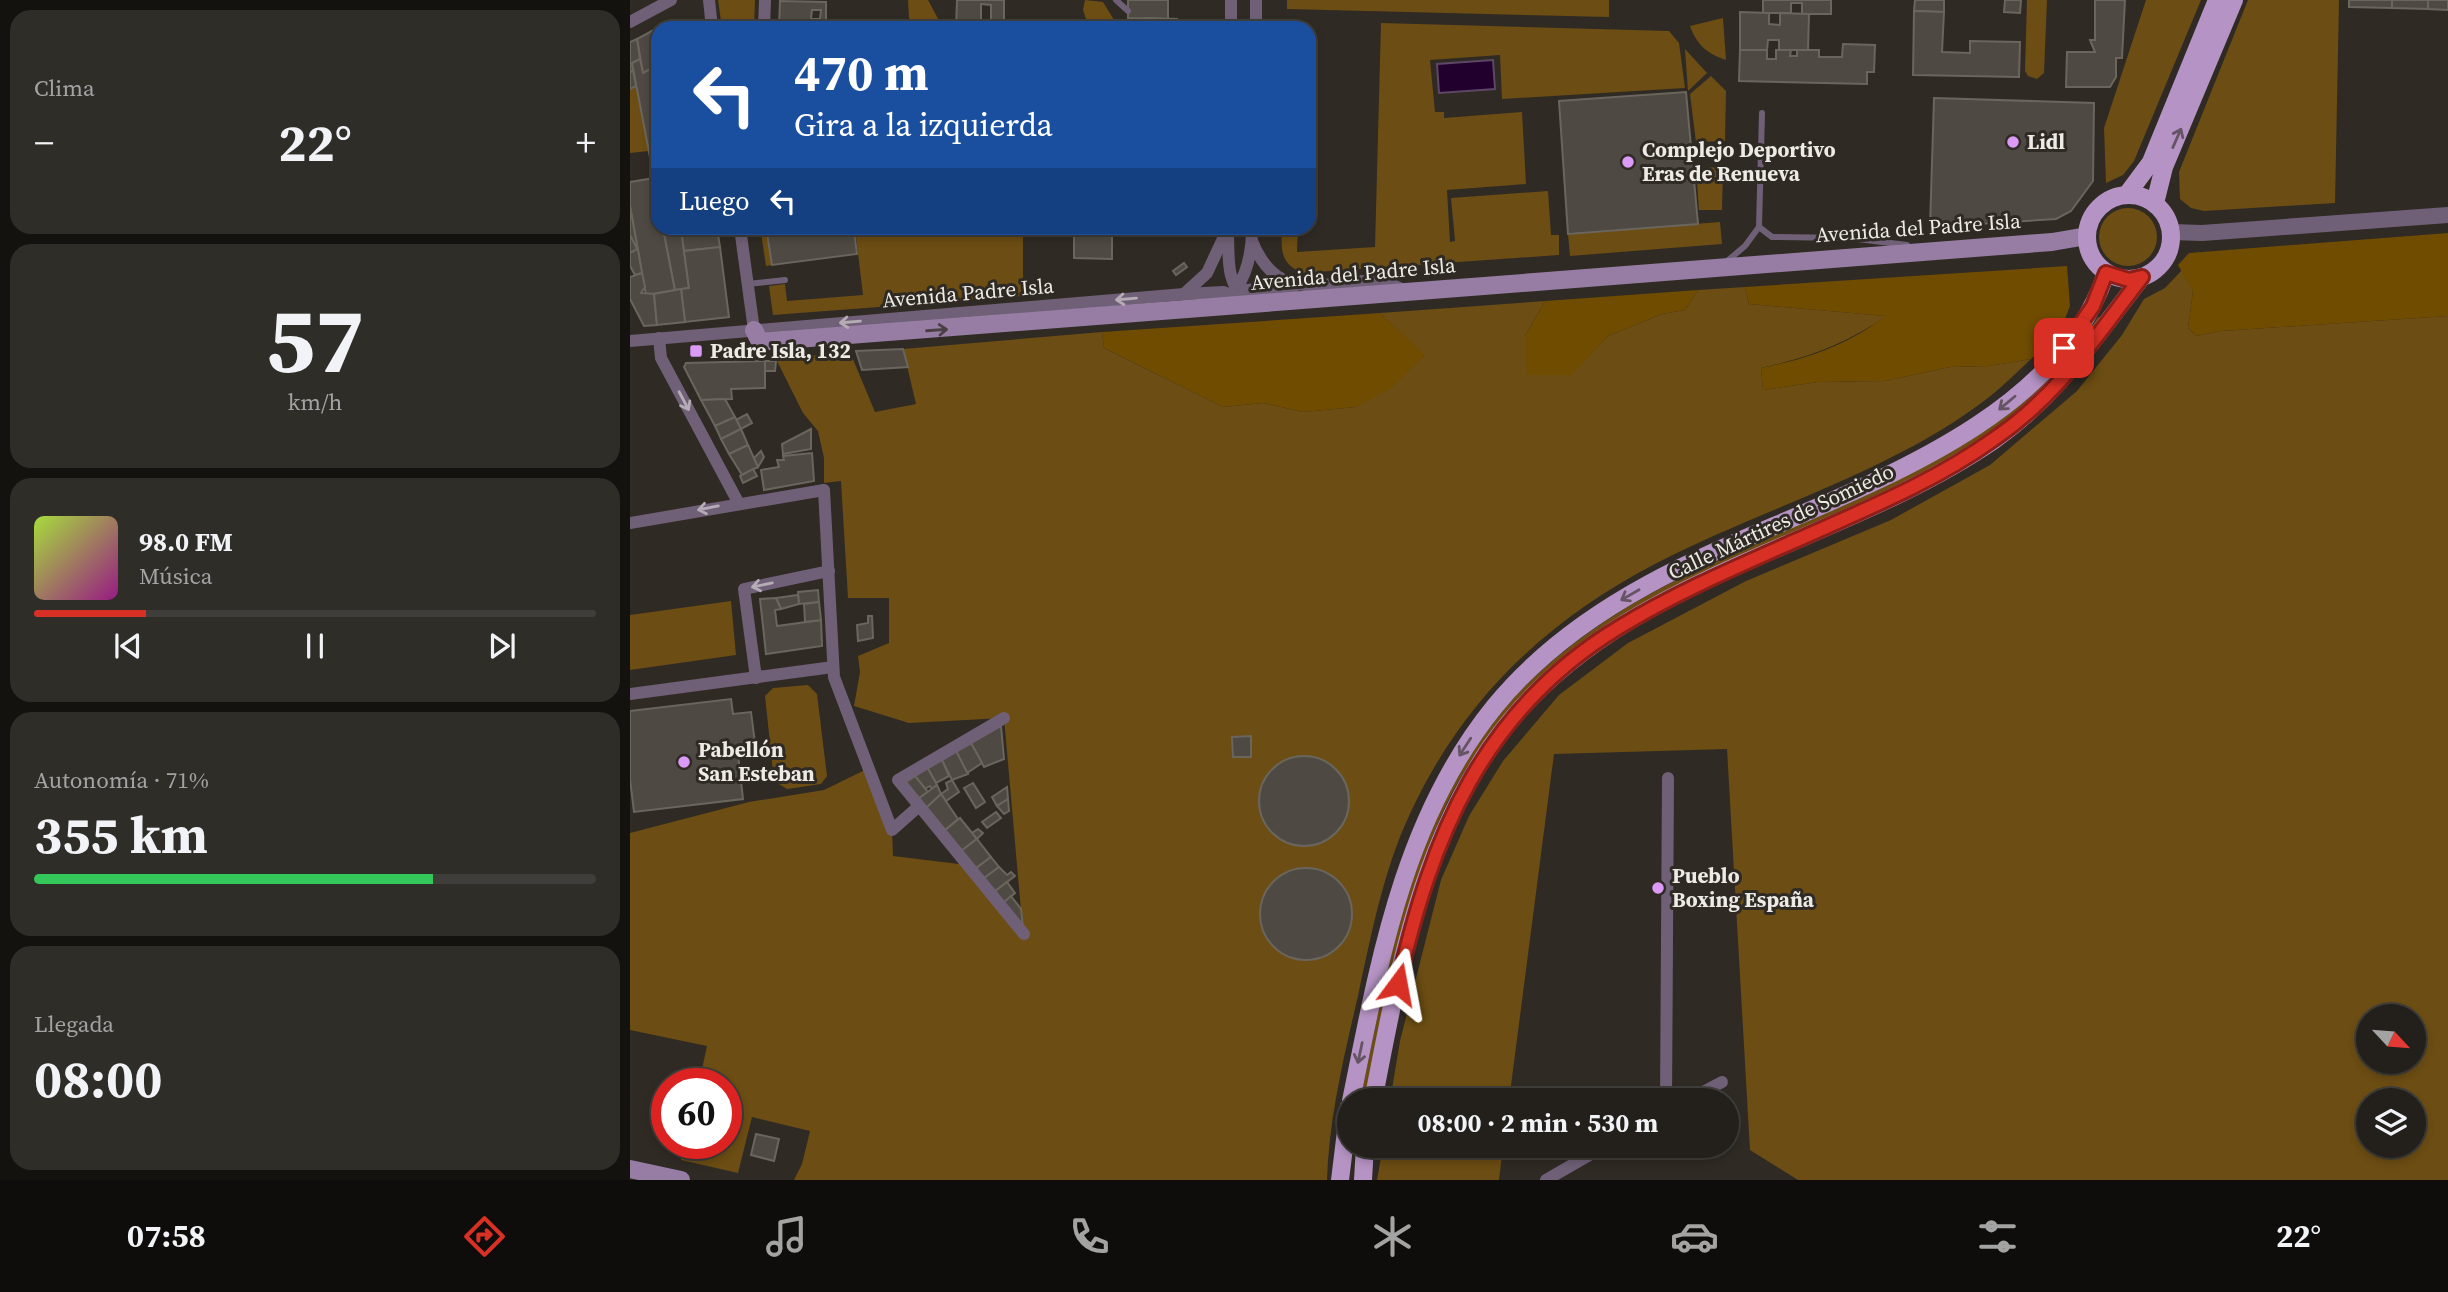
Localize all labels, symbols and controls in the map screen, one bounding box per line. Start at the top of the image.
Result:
text: 470 m [794,39,929,106]
icon: left [679,49,770,140]
text: Clima [34,72,95,104]
text: Gira a la izquierda [794,103,1053,147]
text: 22° [278,107,352,178]
text: − [34,117,54,169]
text: + [576,117,596,169]
place label: Lidl [2027,127,2065,156]
one-way arrow [2171,128,2184,150]
marker: Lidl [2005,134,2021,150]
place label: Complejo Deportivo Eras de Renueva [1642,135,1836,188]
marker: Complejo Deportivo Eras de Renueva [1620,154,1636,170]
icon: left [764,182,802,220]
text: Luego [679,183,750,219]
street label: Avenida del Padre Isla [1814,206,2022,249]
street label: Avenida del Padre Isla [1249,250,1457,297]
street label: Avenida Padre Isla [881,271,1055,314]
text: 57 [266,278,364,402]
one-way arrow [1115,293,1138,306]
one-way arrow [840,316,862,329]
pin [2034,318,2094,378]
one-way arrow [925,323,947,336]
icon: arrive [2045,329,2083,367]
place label: Padre Isla, 132 [710,336,851,365]
marker: Padre Isla, 132 [688,343,704,359]
text: km/h [288,386,342,418]
one-way arrow [677,390,691,410]
one-way arrow [1998,395,2016,411]
street label: Calle Mártires de Somiedo [1663,456,1898,587]
one-way arrow [697,502,720,515]
text: 98.0 FM [139,524,233,560]
text: Música [139,560,212,592]
one-way arrow [751,579,774,592]
one-way arrow [1621,588,1641,602]
icon: previous [109,627,147,665]
icon: pause [296,627,334,665]
icon: next [483,627,521,665]
place label: Pabellón San Esteban [698,735,815,788]
one-way arrow [1457,737,1471,757]
marker: Pabellón San Esteban [676,754,692,770]
text: Autonomía · 71% [34,764,209,796]
text: 355 km [34,799,208,870]
place label: Pueblo Boxing España [1672,861,1815,914]
marker: Pueblo Boxing España [1650,880,1666,896]
position arrow [1361,947,1435,1021]
north arrow [2356,1004,2426,1074]
map controls [2356,1004,2426,1158]
text: Llegada [34,1008,114,1040]
one-way arrow [1353,1041,1367,1064]
text: 08:00 [34,1043,162,1114]
speed limit sign: 60 [651,1068,742,1159]
button: layers [2356,1088,2426,1158]
text: 08:00 · 2 min · 530 m [1418,1105,1658,1141]
icon: directions [460,1212,509,1261]
icon: music [762,1212,811,1261]
icon: phone [1065,1212,1114,1261]
icon: climate [1368,1212,1417,1261]
icon: car [1670,1212,1719,1261]
icon: filters [1973,1212,2022,1261]
text: 07:58 [127,1214,206,1258]
text: 22° [2276,1214,2321,1258]

